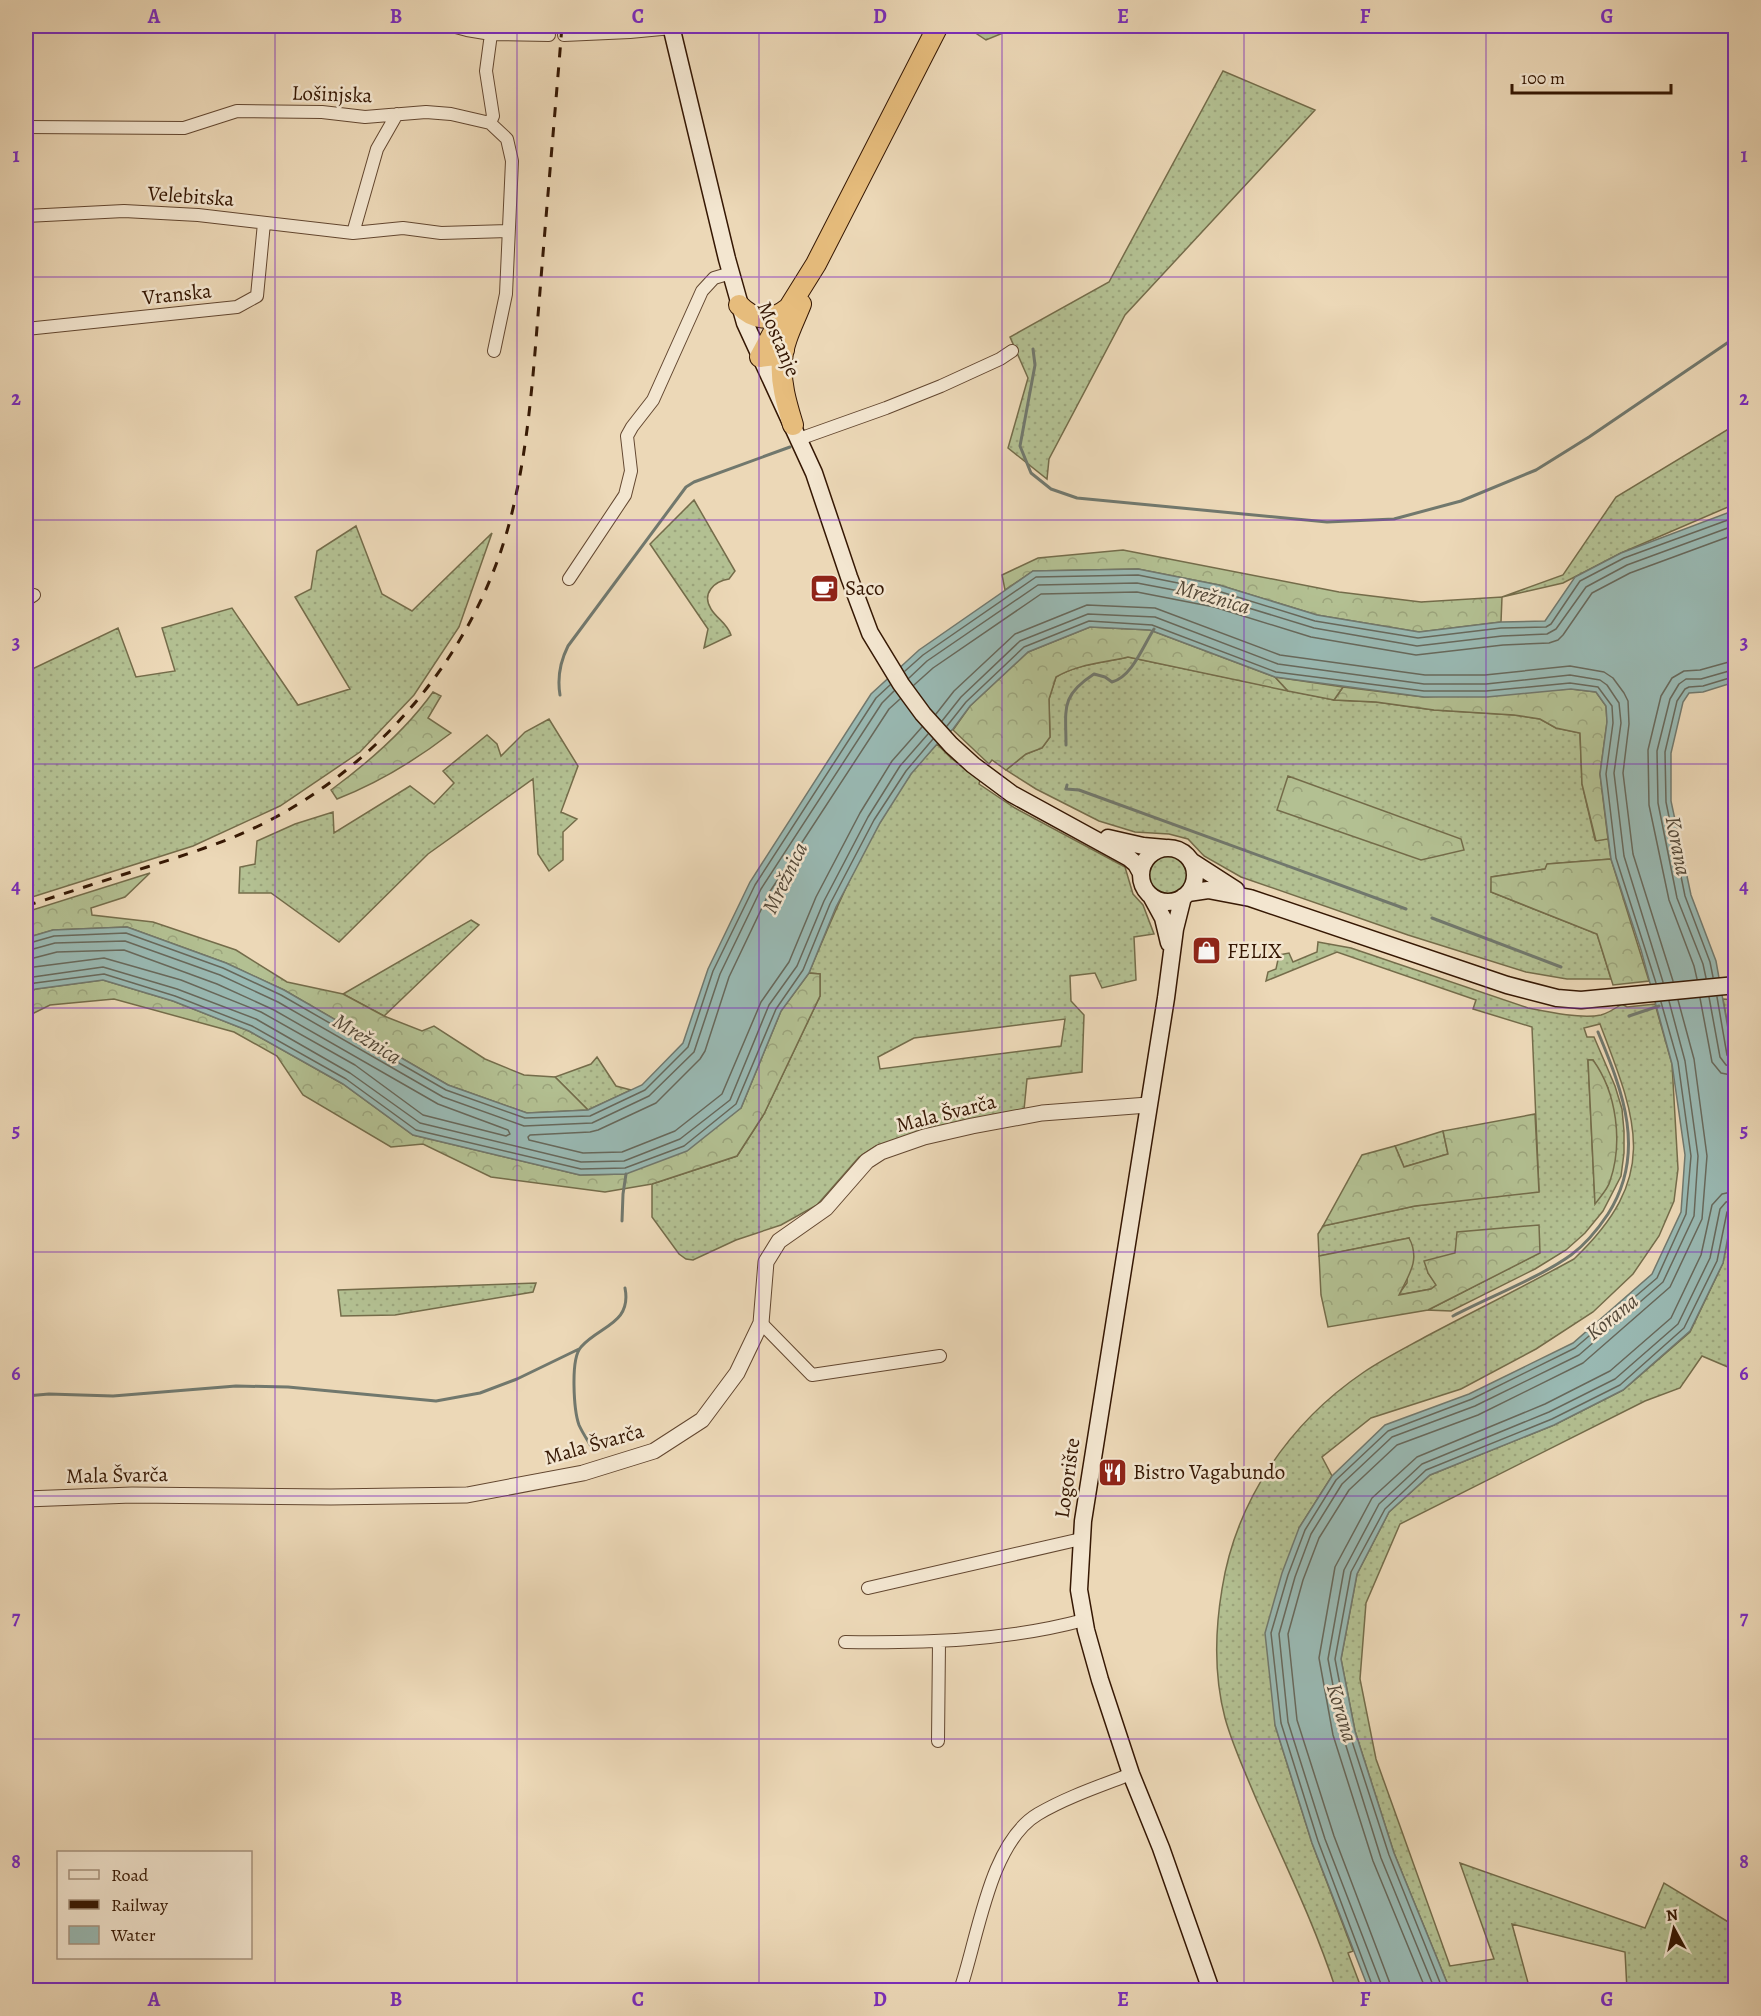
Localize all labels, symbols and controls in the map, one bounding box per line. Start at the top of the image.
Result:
text: A [147,3,161,30]
text: B [390,3,402,30]
text: C [632,3,644,30]
text: D [873,3,887,30]
text: E [1117,3,1129,30]
text: F [1360,3,1371,30]
text: G [1600,3,1614,30]
scale bar [1512,57,1671,95]
text: 100 m [1521,66,1565,90]
street label: Lošinjska [291,79,373,109]
text: 1 [12,142,20,169]
text: 1 [1740,142,1748,169]
street label: Velebitska [146,179,236,213]
street label: Vranska [140,276,213,312]
street label: Mostanje [751,297,807,381]
text: 2 [11,385,21,412]
text: 2 [1739,385,1749,412]
cafe icon: Saco [808,572,840,604]
water label: Mrežnica [1172,572,1254,622]
place label: Saco [845,574,885,602]
text: 3 [12,629,20,656]
text: 3 [1740,629,1748,656]
water label: Korana [1658,814,1698,878]
water label: Mrežnica [755,837,815,919]
text: 4 [11,873,21,900]
text: 4 [1739,873,1749,900]
shop icon: FELIX [1190,935,1222,967]
place label: FELIX [1227,937,1282,965]
water label: Mrežnica [327,1006,407,1072]
street label: Mala Švarča [893,1087,999,1139]
text: 5 [12,1117,20,1144]
text: 5 [1740,1117,1748,1144]
water label: Korana [1579,1286,1645,1348]
text: 6 [11,1360,21,1387]
text: 6 [1739,1360,1749,1387]
street label: Mala Švarča [541,1416,647,1472]
street label: Logorište [1048,1436,1086,1520]
restaurant icon: Bistro Vagabundo [1096,1456,1128,1488]
place label: Bistro Vagabundo [1133,1458,1285,1486]
street label: Mala Švarča [66,1460,169,1490]
text: 7 [12,1604,21,1631]
text: 7 [1740,1604,1749,1631]
water label: Korana [1319,1680,1365,1746]
text: 8 [11,1848,21,1875]
text: 8 [1739,1848,1749,1875]
legend [57,1851,252,1959]
text: Road [111,1863,149,1887]
text: Railway [111,1893,169,1917]
north arrow [1644,1899,1704,1959]
text: N [1665,1903,1680,1927]
text: Water [110,1923,156,1947]
text: A [147,1986,161,2013]
text: B [390,1986,402,2013]
text: C [632,1986,644,2013]
text: D [873,1986,887,2013]
text: E [1117,1986,1129,2013]
text: F [1360,1986,1371,2013]
text: G [1600,1986,1614,2013]

